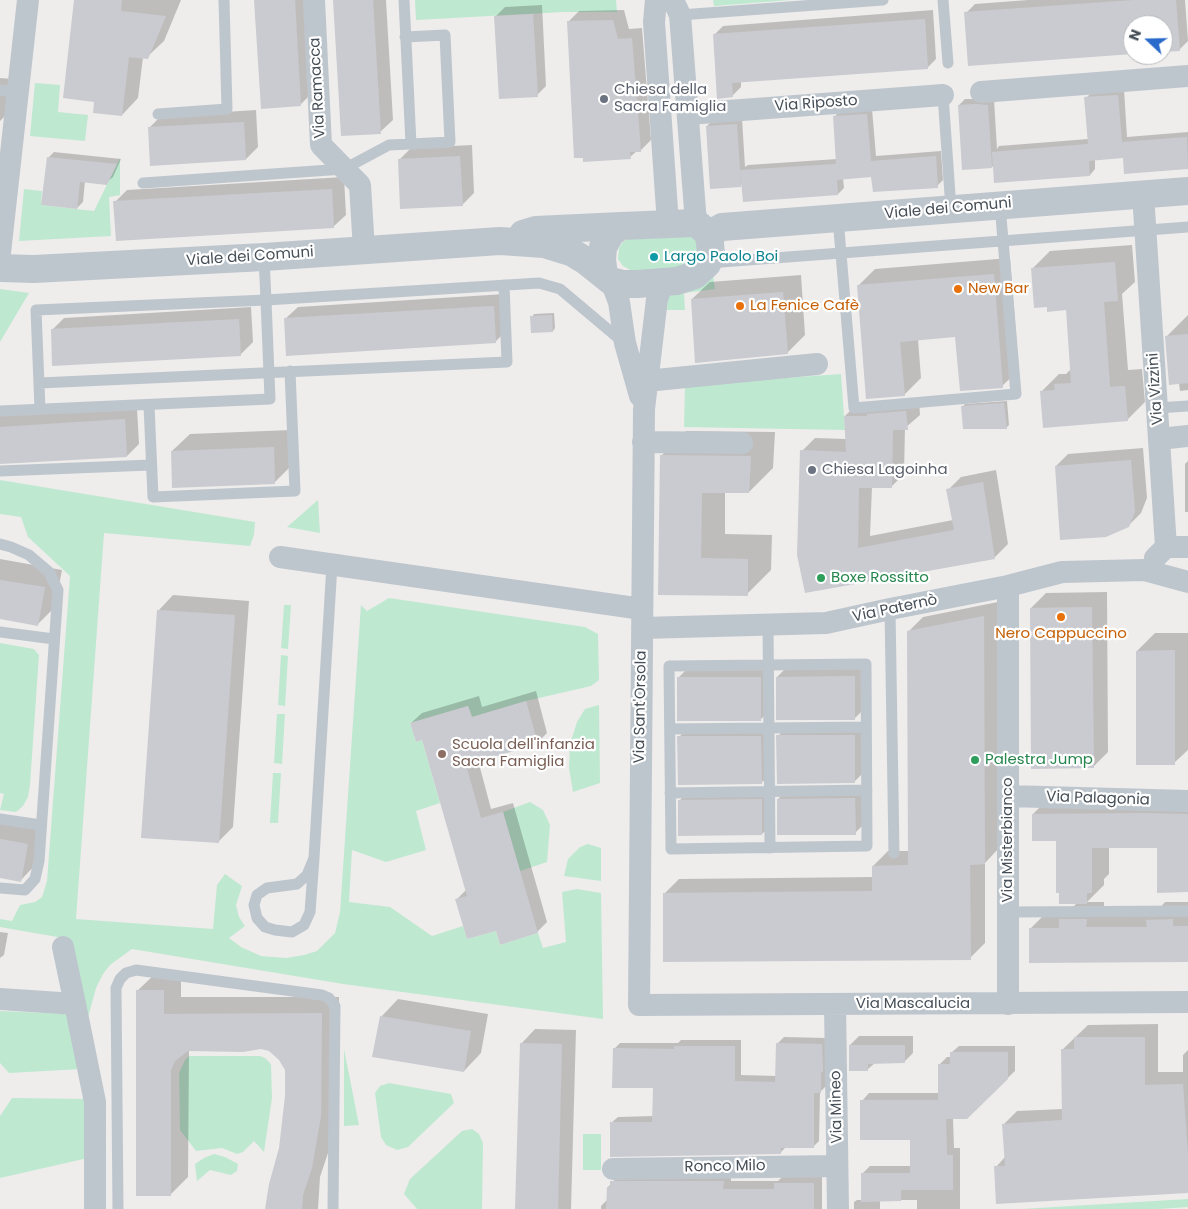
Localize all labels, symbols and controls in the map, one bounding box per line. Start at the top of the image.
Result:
north arrow [1123,15,1173,65]
text: N [1124,26,1146,43]
street label: Via Ramacca [306,37,330,139]
place label: Chiesa della Sacra Famiglia [614,81,726,116]
street label: Via Riposto [774,92,858,116]
marker: Chiesa della Sacra Famiglia [598,93,610,105]
street label: Viale dei Comuni [884,194,1012,224]
street label: Viale dei Comuni [186,244,314,270]
place label: Largo Paolo Boi [664,248,778,266]
marker: Largo Paolo Boi [648,251,660,263]
place label: New Bar [968,280,1029,298]
marker: New Bar [952,283,964,295]
place label: La Fenice Cafè [750,297,859,315]
marker: La Fenice Cafè [734,300,746,312]
street label: Via Vizzini [1144,352,1168,426]
place label: Chiesa Lagoinha [822,461,948,479]
marker: Chiesa Lagoinha [806,464,818,476]
place label: Boxe Rossitto [831,569,929,587]
marker: Boxe Rossitto [815,572,827,584]
street label: Via Paternò [851,591,939,627]
marker: Nero Cappuccino [1055,611,1067,623]
place label: Nero Cappuccino [995,625,1127,643]
street label: Via Sant'Orsola [631,650,651,764]
place label: Scuola dell'infanzia Sacra Famiglia [452,736,595,771]
marker: Scuola dell'infanzia Sacra Famiglia [436,748,448,760]
place label: Palestra Jump [985,751,1093,769]
marker: Palestra Jump [969,754,981,766]
street label: Via Misterbianco [999,777,1017,903]
street label: Via Palagonia [1046,788,1150,810]
street label: Via Mascalucia [856,995,970,1013]
street label: Via Mineo [827,1070,847,1144]
street label: Ronco Milo [684,1157,766,1177]

